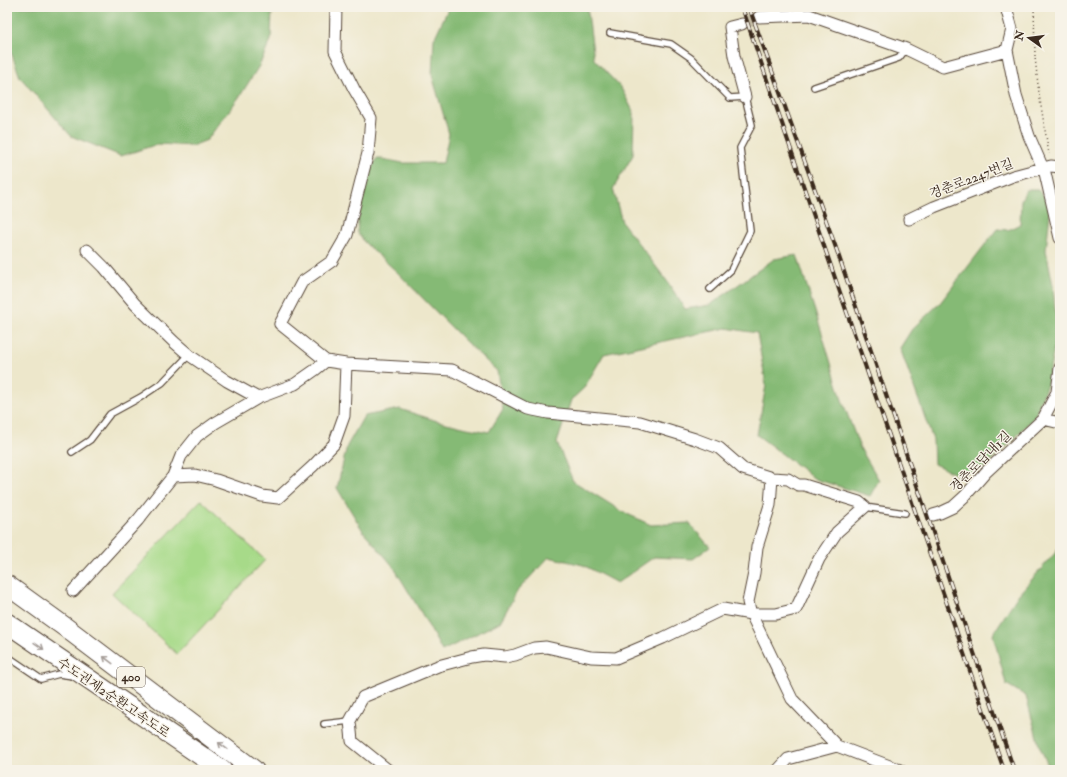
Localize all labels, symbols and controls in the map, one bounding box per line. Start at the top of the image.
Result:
north arrow [1009,18,1049,58]
text: N [1012,28,1028,43]
street label: 경춘로2247번길 [927,156,1016,202]
street label: 경춘로답내1길 [947,428,1015,496]
one-way arrow [33,642,44,650]
street label: 수도권제2순환고속도로 [54,654,173,742]
one-way arrow [103,655,114,664]
road number: 400 [117,667,145,687]
one-way arrow [218,742,229,751]

